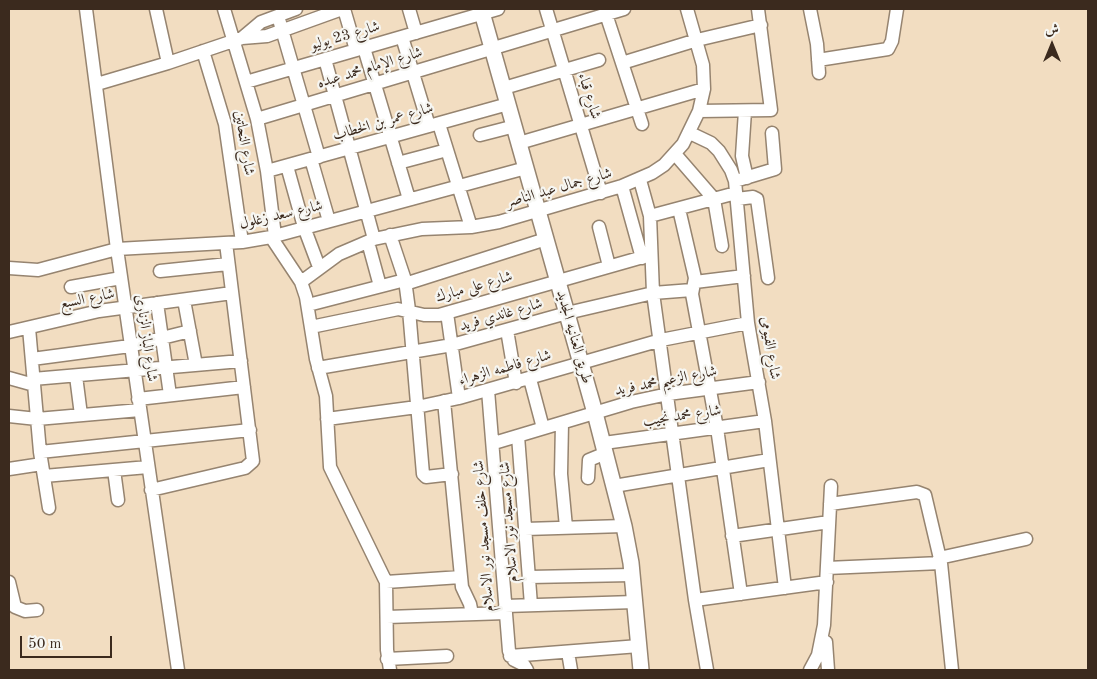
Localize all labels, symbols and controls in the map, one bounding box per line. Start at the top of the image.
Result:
street label: شارع 23 يوليو [308,18,382,54]
north arrow [1027,20,1077,70]
text: ش [1045,23,1059,37]
street label: شارع الإمام محمد عبده [315,43,425,93]
street label: شارع قباء [573,71,605,121]
street label: شارع عمر بن الخطاب [331,99,435,145]
street label: شارع النحاتين [230,109,258,177]
street label: شارع جمال عبد الناصر [504,164,614,212]
street label: شارع سعد زغلول [238,197,324,233]
street label: شارع على مبارك [434,267,514,307]
street label: شارع السبع [58,285,116,313]
street label: طريق العنانيه الجديد [552,288,596,386]
street label: شارع الباز الزنارى [131,293,161,383]
street label: شارع غاندي فريد [457,295,545,335]
street label: شارع الفيومى [756,315,784,381]
street label: شارع فاطمه الزهراء [457,346,553,390]
street label: شارع الزعيم محمد فريد [613,362,719,400]
street label: شارع محمد نجيب [642,402,722,430]
street label: شارع خلف مسجد نور الاسلام [470,460,498,612]
street label: شارع مسجد نور الاسلام [496,461,522,583]
scale bar [22,626,115,658]
text: 50 m [28,637,62,652]

